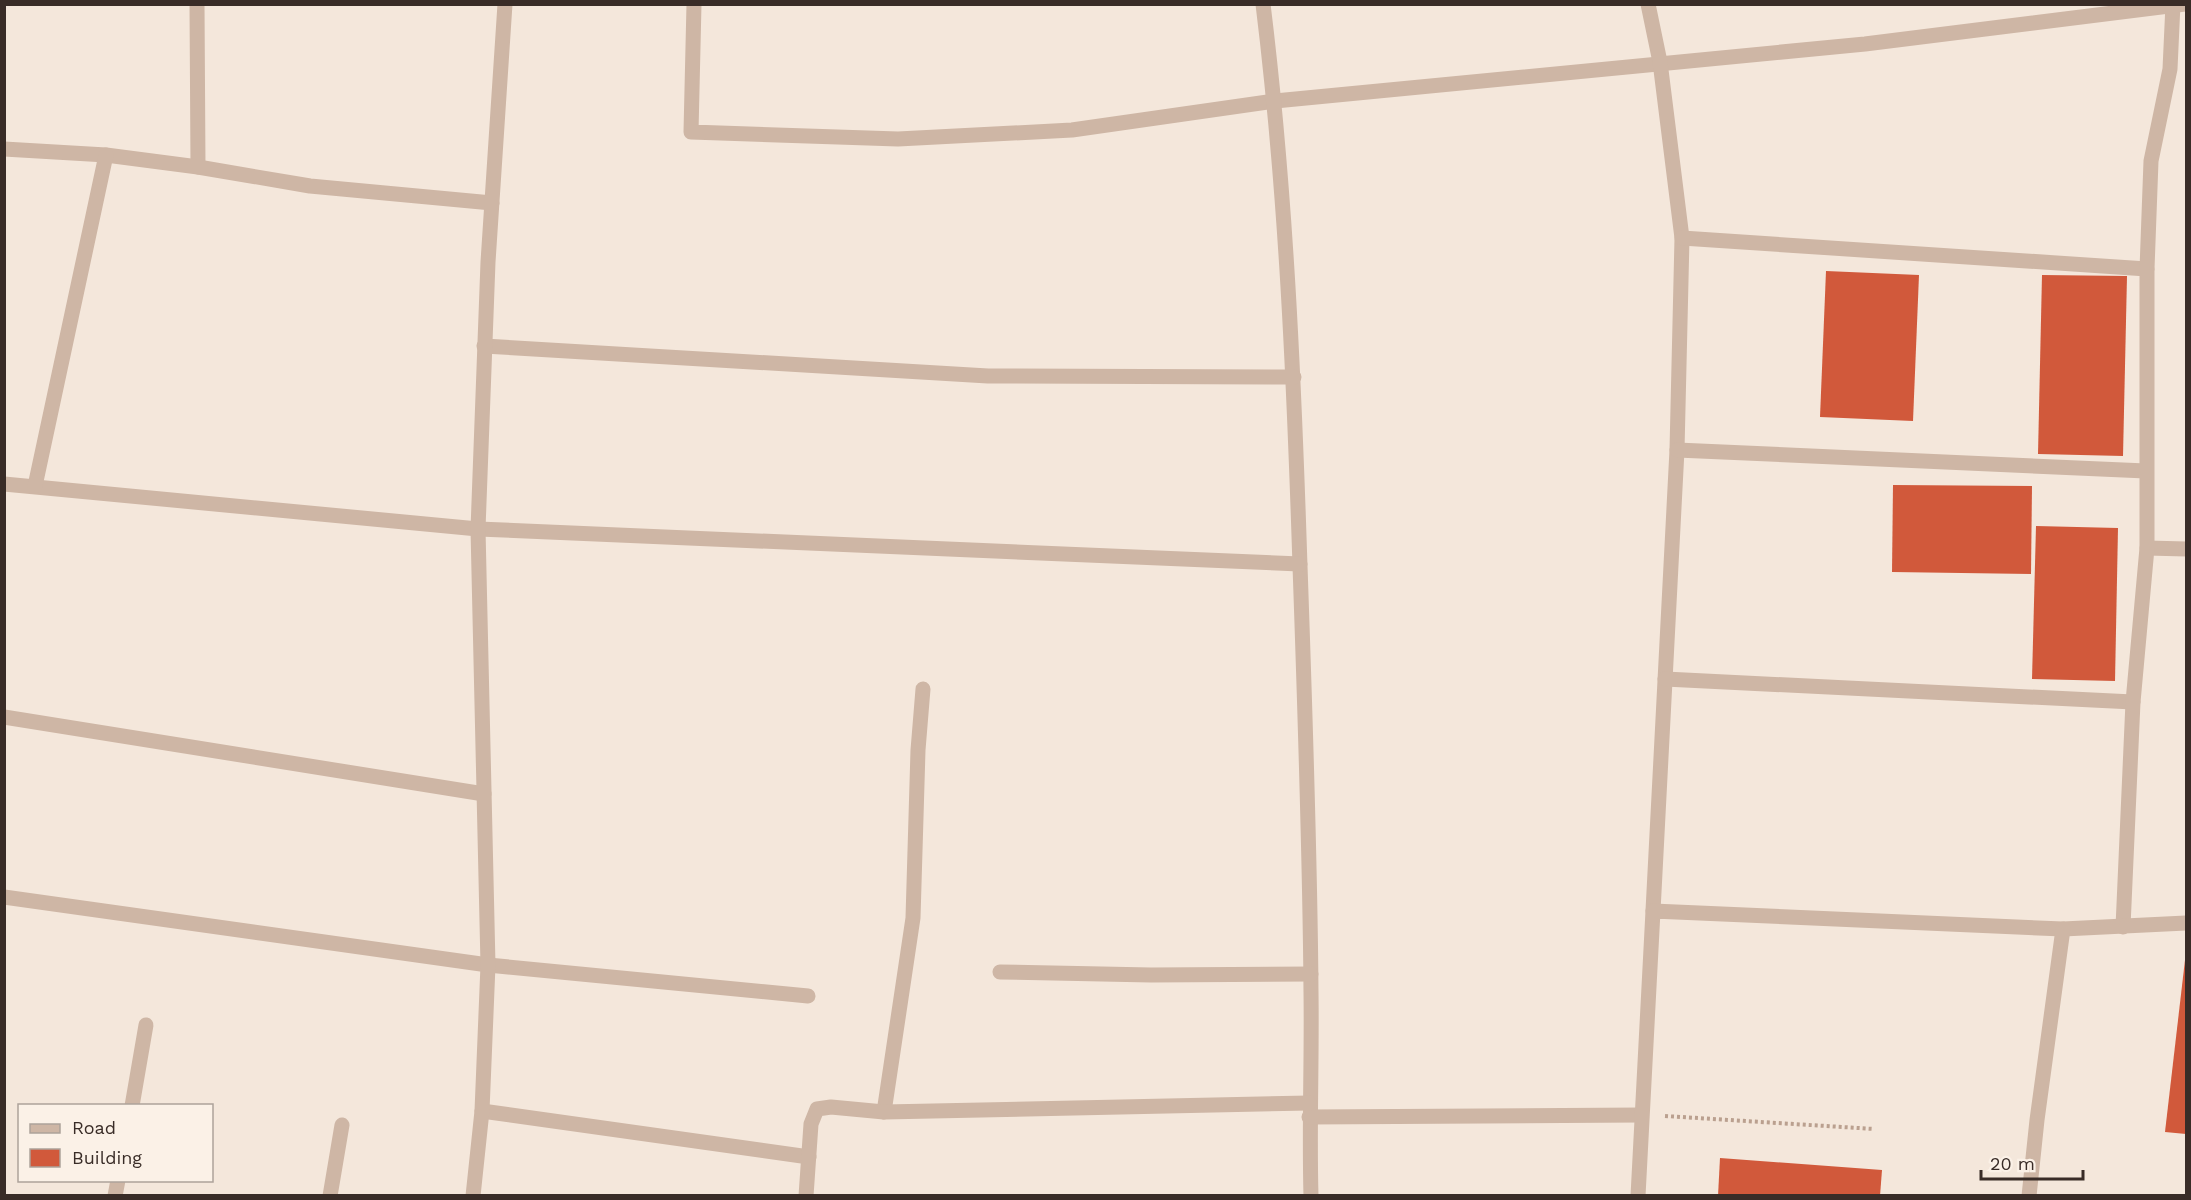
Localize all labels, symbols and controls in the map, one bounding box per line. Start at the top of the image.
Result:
legend [18,1104,213,1182]
text: Road [72,1117,116,1138]
scale bar [1981,1143,2083,1181]
text: Building [72,1147,142,1168]
text: 20 m [1990,1153,2035,1174]

